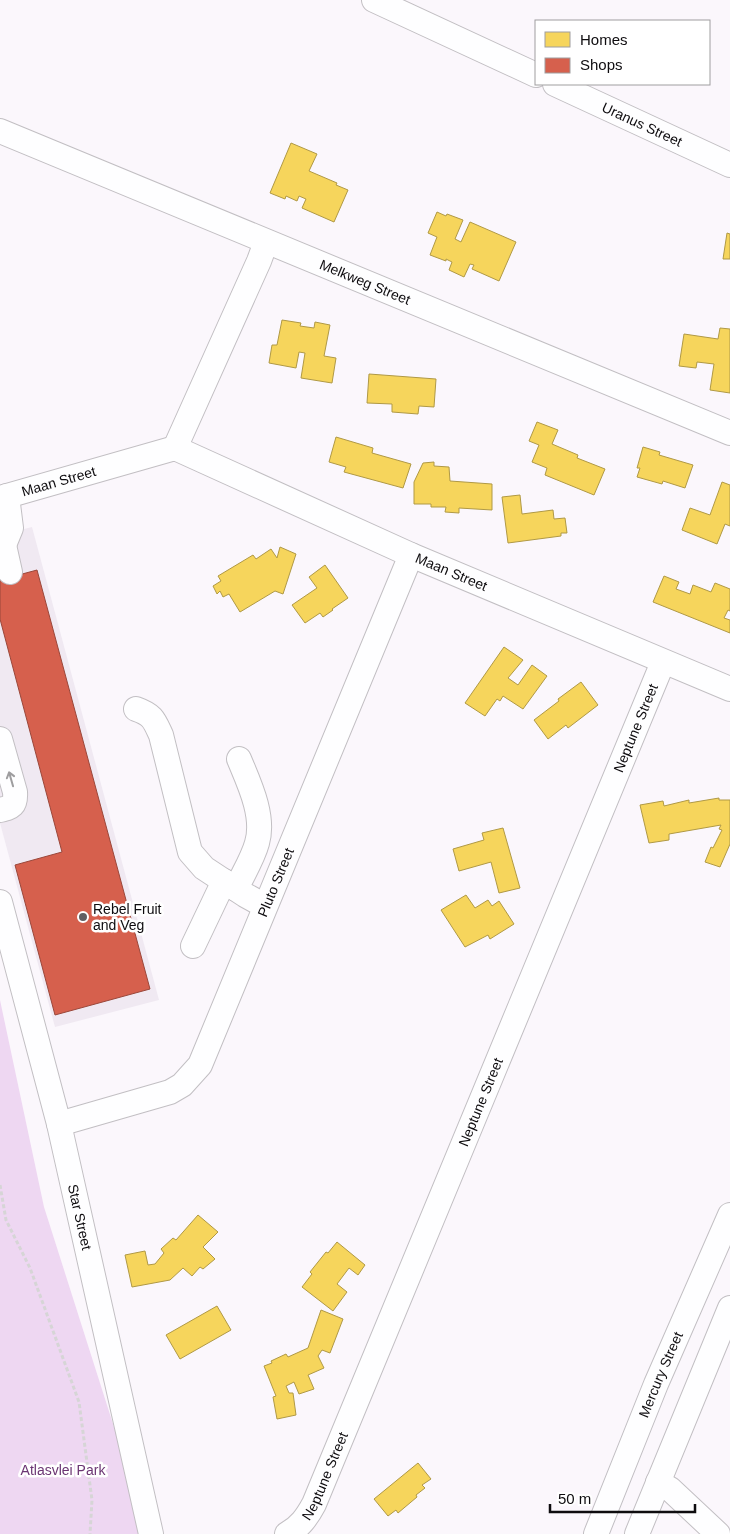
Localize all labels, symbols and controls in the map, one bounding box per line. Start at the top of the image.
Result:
legend [535,20,710,85]
text: Homes [580,31,628,48]
text: Shops [580,56,623,73]
street label: Uranus Street [600,99,685,150]
street label: Melkweg Street [317,256,413,308]
street label: Maan Street [20,463,98,499]
street label: Maan Street [413,550,490,594]
street label: Neptune Street [610,681,661,775]
one-way arrow [6,771,16,787]
street label: Pluto Street [254,845,297,919]
place label: Rebel Fruit and Veg [93,901,162,933]
marker: Rebel Fruit and Veg [77,911,89,923]
street label: Neptune Street [455,1055,506,1149]
street label: Star Street [65,1183,95,1252]
street label: Mercury Street [635,1329,686,1420]
street label: Neptune Street [298,1430,351,1523]
park label: Atlasvlei Park [21,1462,106,1478]
scale bar [550,1482,695,1514]
text: 50 m [558,1490,591,1507]

